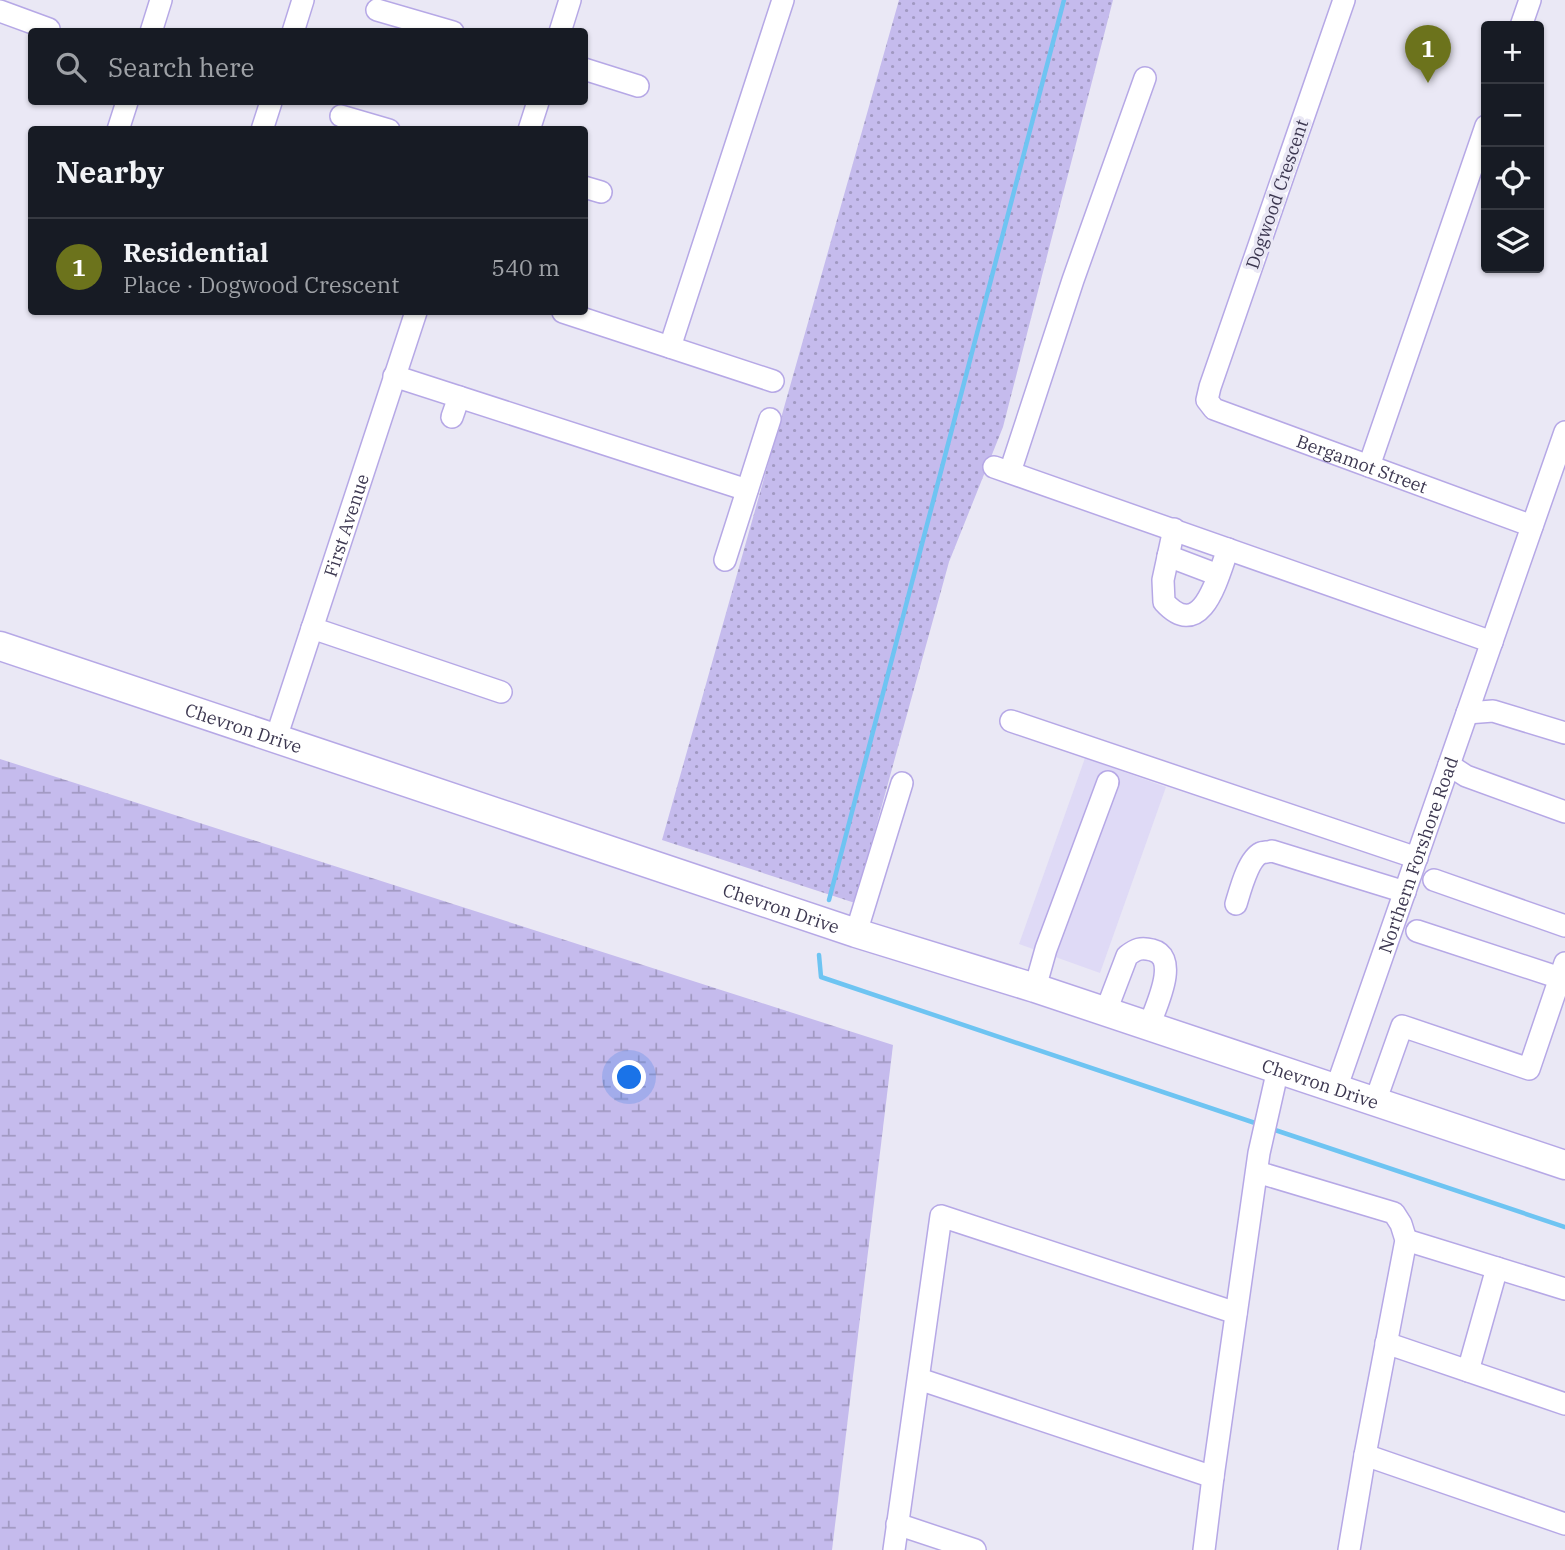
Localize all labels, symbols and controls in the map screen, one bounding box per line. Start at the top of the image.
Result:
map controls [1481,21,1544,273]
button: + [1481,21,1544,84]
pin: 1 [1405,25,1451,83]
search box [28,28,588,105]
icon: search [52,48,90,86]
text: Search here [108,50,254,84]
button: − [1481,84,1544,147]
street label: Dogwood Crescent [1241,116,1313,272]
button: locate [1481,147,1544,210]
text: Nearby [56,152,164,191]
button: layers [1481,210,1544,273]
text: Residential [123,235,268,269]
text: 1 [72,252,86,282]
text: 540 m [491,252,560,282]
text: Place · Dogwood Crescent [123,269,399,299]
street label: Bergamot Street [1293,429,1431,498]
street label: First Avenue [318,471,374,580]
street label: Chevron Drive [182,697,305,758]
street label: Northern Forshore Road [1373,753,1463,956]
street label: Chevron Drive [720,878,843,938]
street label: Chevron Drive [1259,1053,1382,1113]
your location [612,1060,646,1094]

